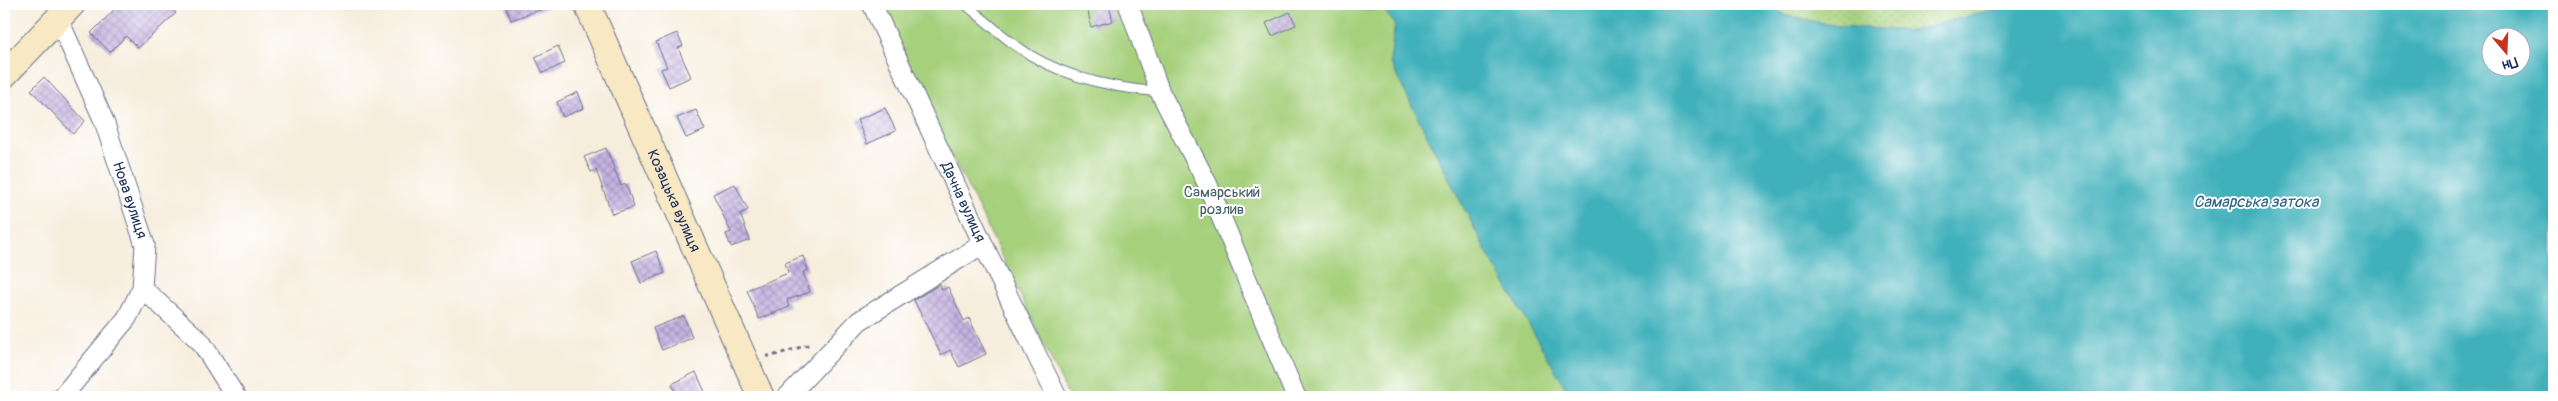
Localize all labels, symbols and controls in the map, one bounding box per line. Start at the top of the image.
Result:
north arrow [2480,28,2530,78]
text: Пн [2500,53,2520,74]
street label: Козацька вулиця [643,147,705,255]
street label: Дачна вулиця [936,158,990,245]
street label: Нова вулиця [108,159,151,241]
park label: Самарський розлив [1184,183,1260,219]
water label: Самарська затока [2194,192,2320,212]

